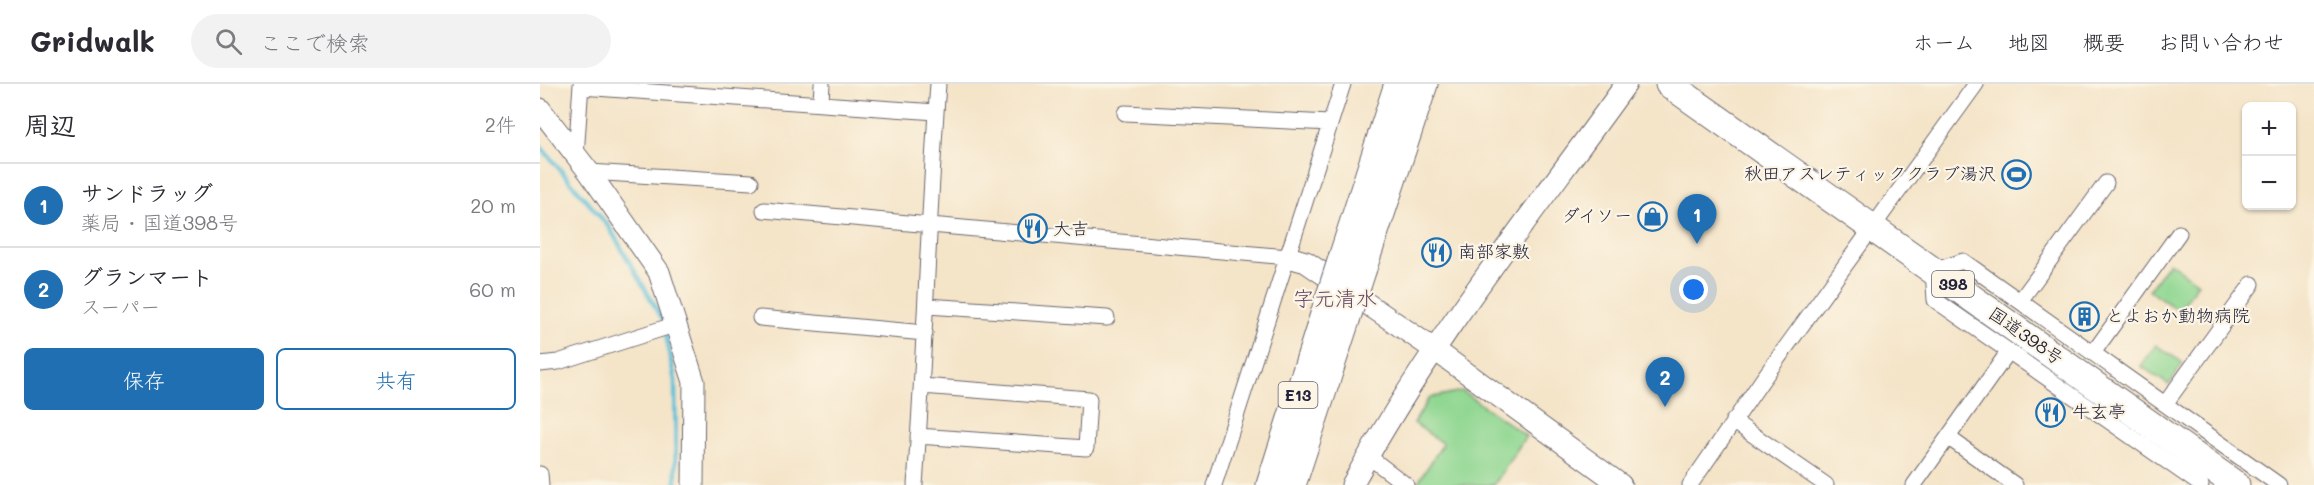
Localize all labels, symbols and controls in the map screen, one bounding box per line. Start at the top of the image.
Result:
search box [191,14,611,68]
text: Gridwalk [30,23,155,59]
icon: search [212,25,245,58]
text: ここで検索 [260,28,370,57]
text: ホーム [1913,28,1975,55]
text: 地図 [2008,28,2050,55]
text: 概要 [2083,28,2125,55]
text: お問い合わせ [2158,28,2284,55]
map controls [2242,102,2296,210]
button: + [2242,102,2296,156]
text: 周辺 [24,108,76,142]
text: 2件 [485,111,516,137]
button: − [2242,156,2296,210]
sports icon: 秋田アスレティッククラブ湯沢 [2001,158,2033,190]
place label: 秋田アスレティッククラブ湯沢 [1744,161,1996,185]
text: サンドラッグ [81,178,213,207]
text: 1 [39,192,48,218]
text: 20 m [470,192,516,218]
pin: 1 [1678,194,1716,244]
shop icon: ダイソー [1637,200,1669,232]
place label: ダイソー [1562,203,1632,227]
text: 薬局 · 国道398号 [81,209,238,235]
restaurant icon: 大吉 [1016,213,1048,245]
place label: 大吉 [1053,216,1089,240]
restaurant icon: 南部家敷 [1421,236,1453,268]
place label: 南部家敷 [1458,239,1530,263]
text: グランマート [81,262,213,291]
road number: 398 [1932,271,1974,297]
your location [1679,275,1708,304]
text: 2 [38,276,49,302]
text: 60 m [469,276,516,302]
district label: 字元清水 [1293,284,1377,311]
text: スーパー [81,293,160,319]
building icon: とよおか動物病院 [2069,300,2101,332]
street label: 国道398号 [1984,301,2069,370]
place label: とよおか動物病院 [2106,303,2250,327]
button: 保存 [24,348,264,410]
button: 共有 [276,348,516,410]
pin: 2 [1646,358,1684,407]
road number: E13 [1278,382,1317,408]
restaurant icon: 牛玄亭 [2035,396,2067,428]
place label: 牛玄亭 [2072,399,2126,423]

